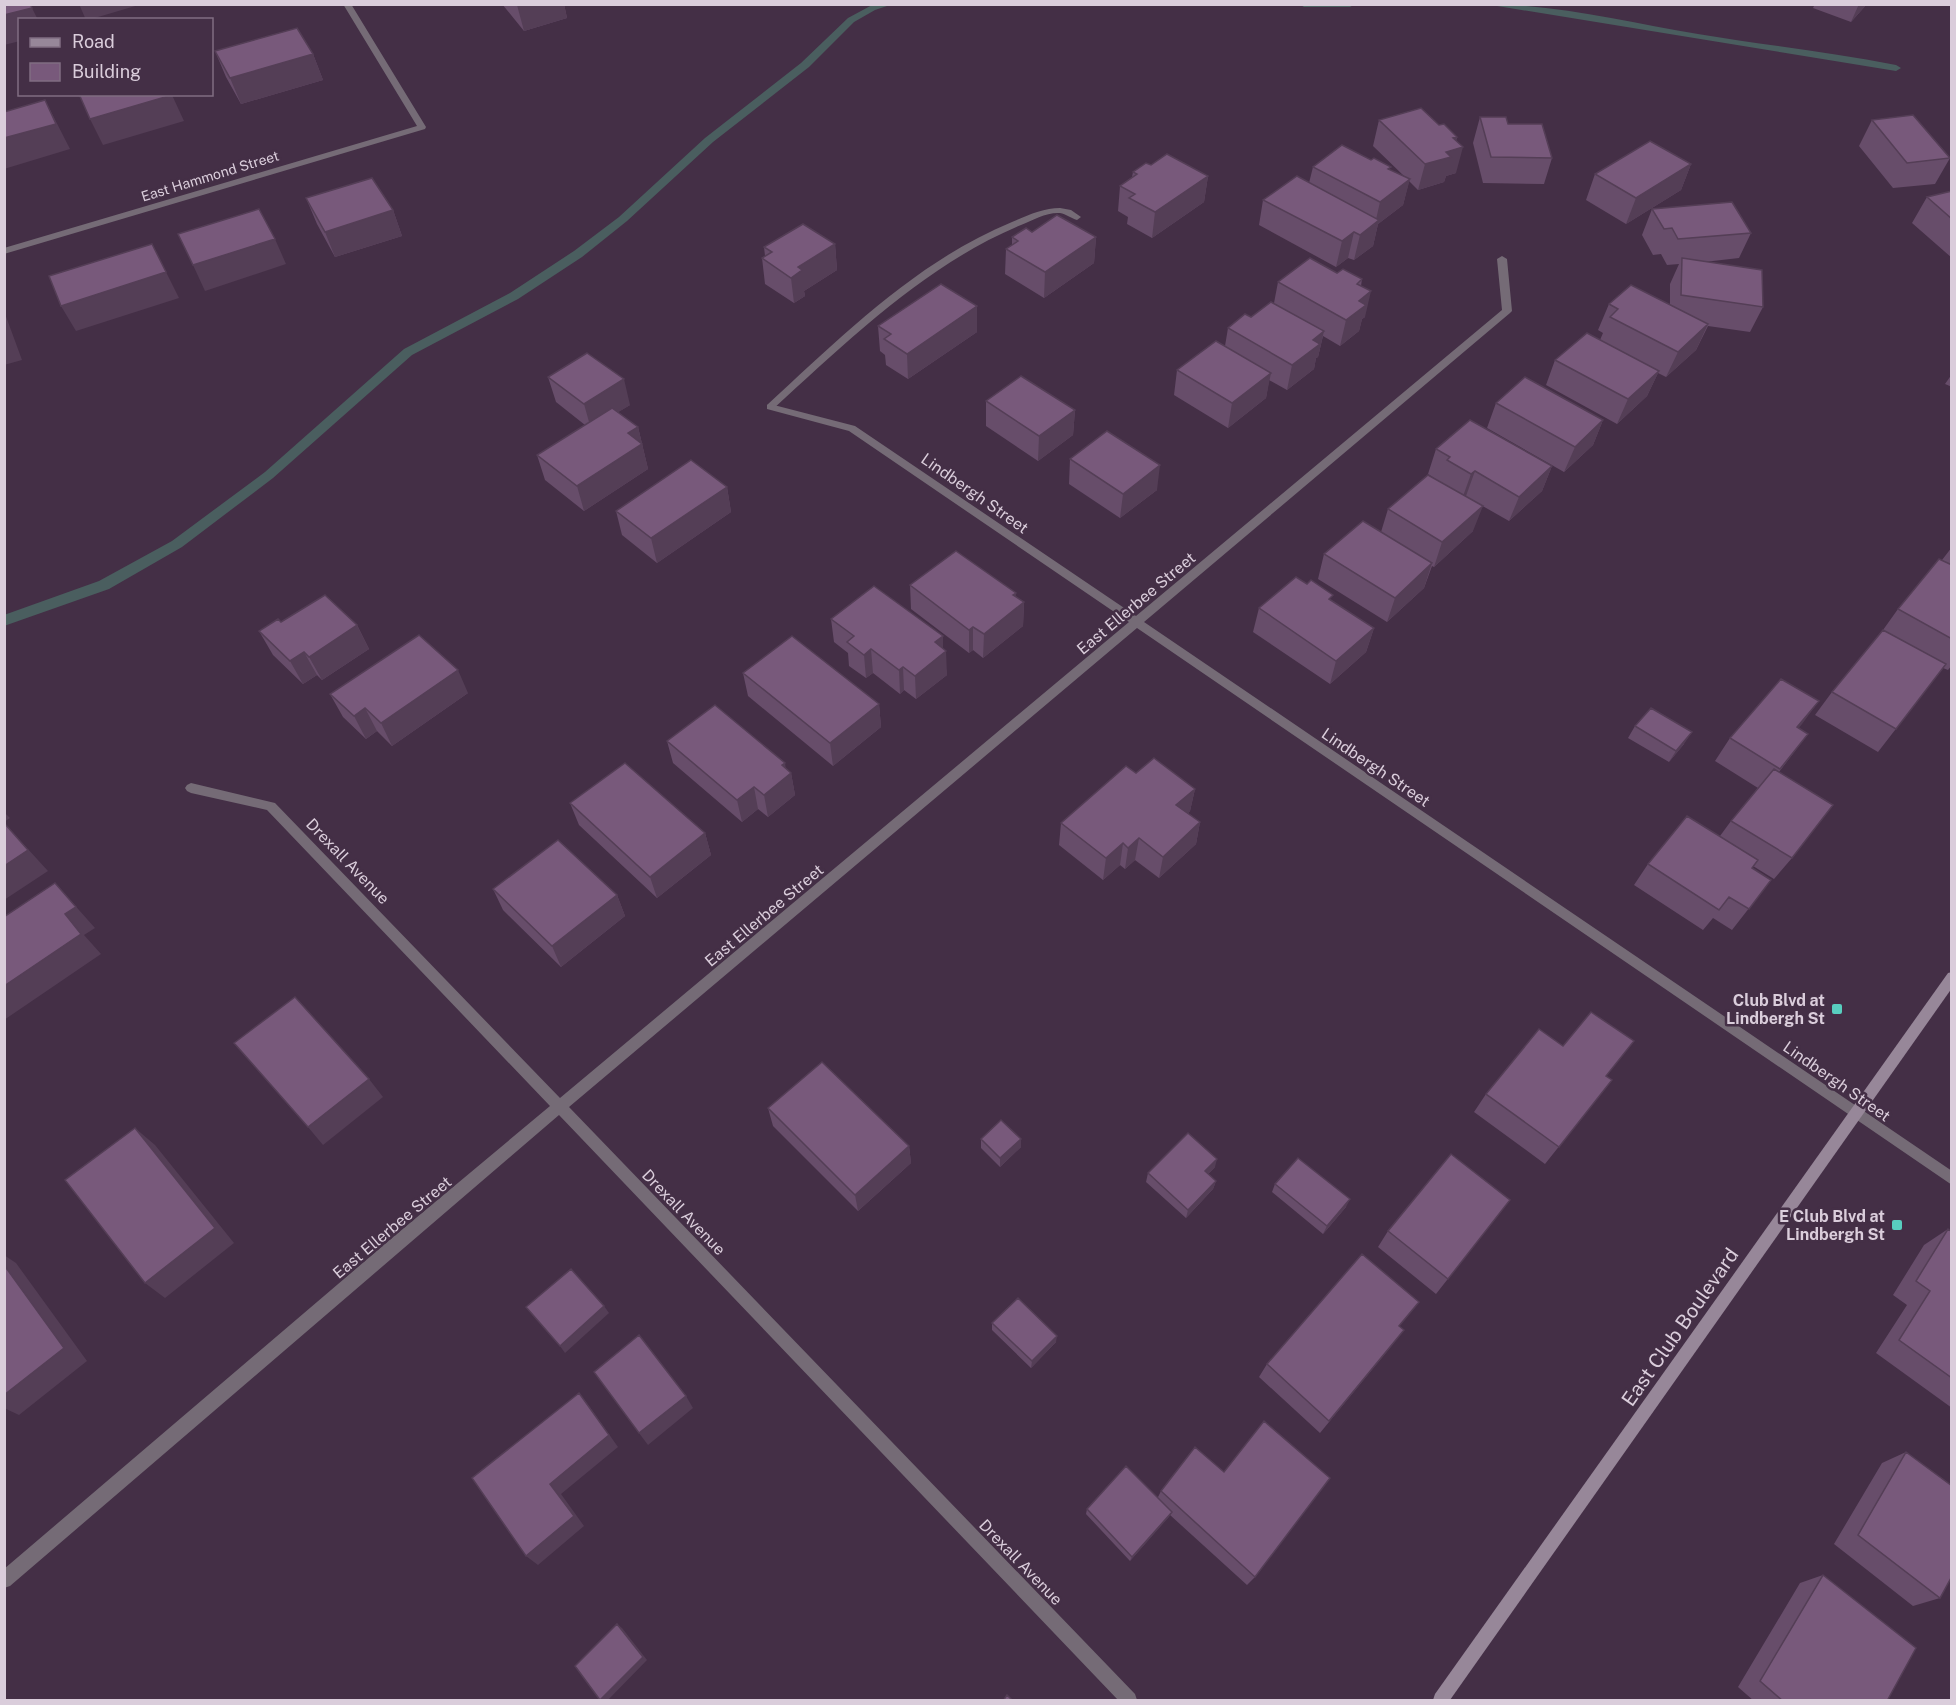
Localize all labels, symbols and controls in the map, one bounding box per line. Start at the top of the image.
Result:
legend [18,18,213,96]
text: Road [72,31,115,52]
text: Building [72,61,141,82]
street label: East Hammond Street [139,147,281,205]
street label: Lindbergh Street [917,449,1032,537]
street label: East Ellerbee Street [1073,548,1199,659]
street label: Lindbergh Street [1318,724,1434,811]
street label: Drexall Avenue [302,815,393,908]
street label: East Ellerbee Street [701,860,827,971]
place label: Club Blvd at Lindbergh St [1726,991,1825,1028]
marker: Club Blvd at Lindbergh St [1830,1002,1844,1016]
street label: Lindbergh Street [1779,1037,1894,1125]
street label: Drexall Avenue [638,1166,729,1259]
street label: East Ellerbee Street [329,1172,455,1283]
place label: E Club Blvd at Lindbergh St [1779,1207,1885,1244]
marker: E Club Blvd at Lindbergh St [1890,1218,1904,1232]
street label: East Club Boulevard [1616,1243,1744,1411]
street label: Drexall Avenue [975,1516,1066,1609]

